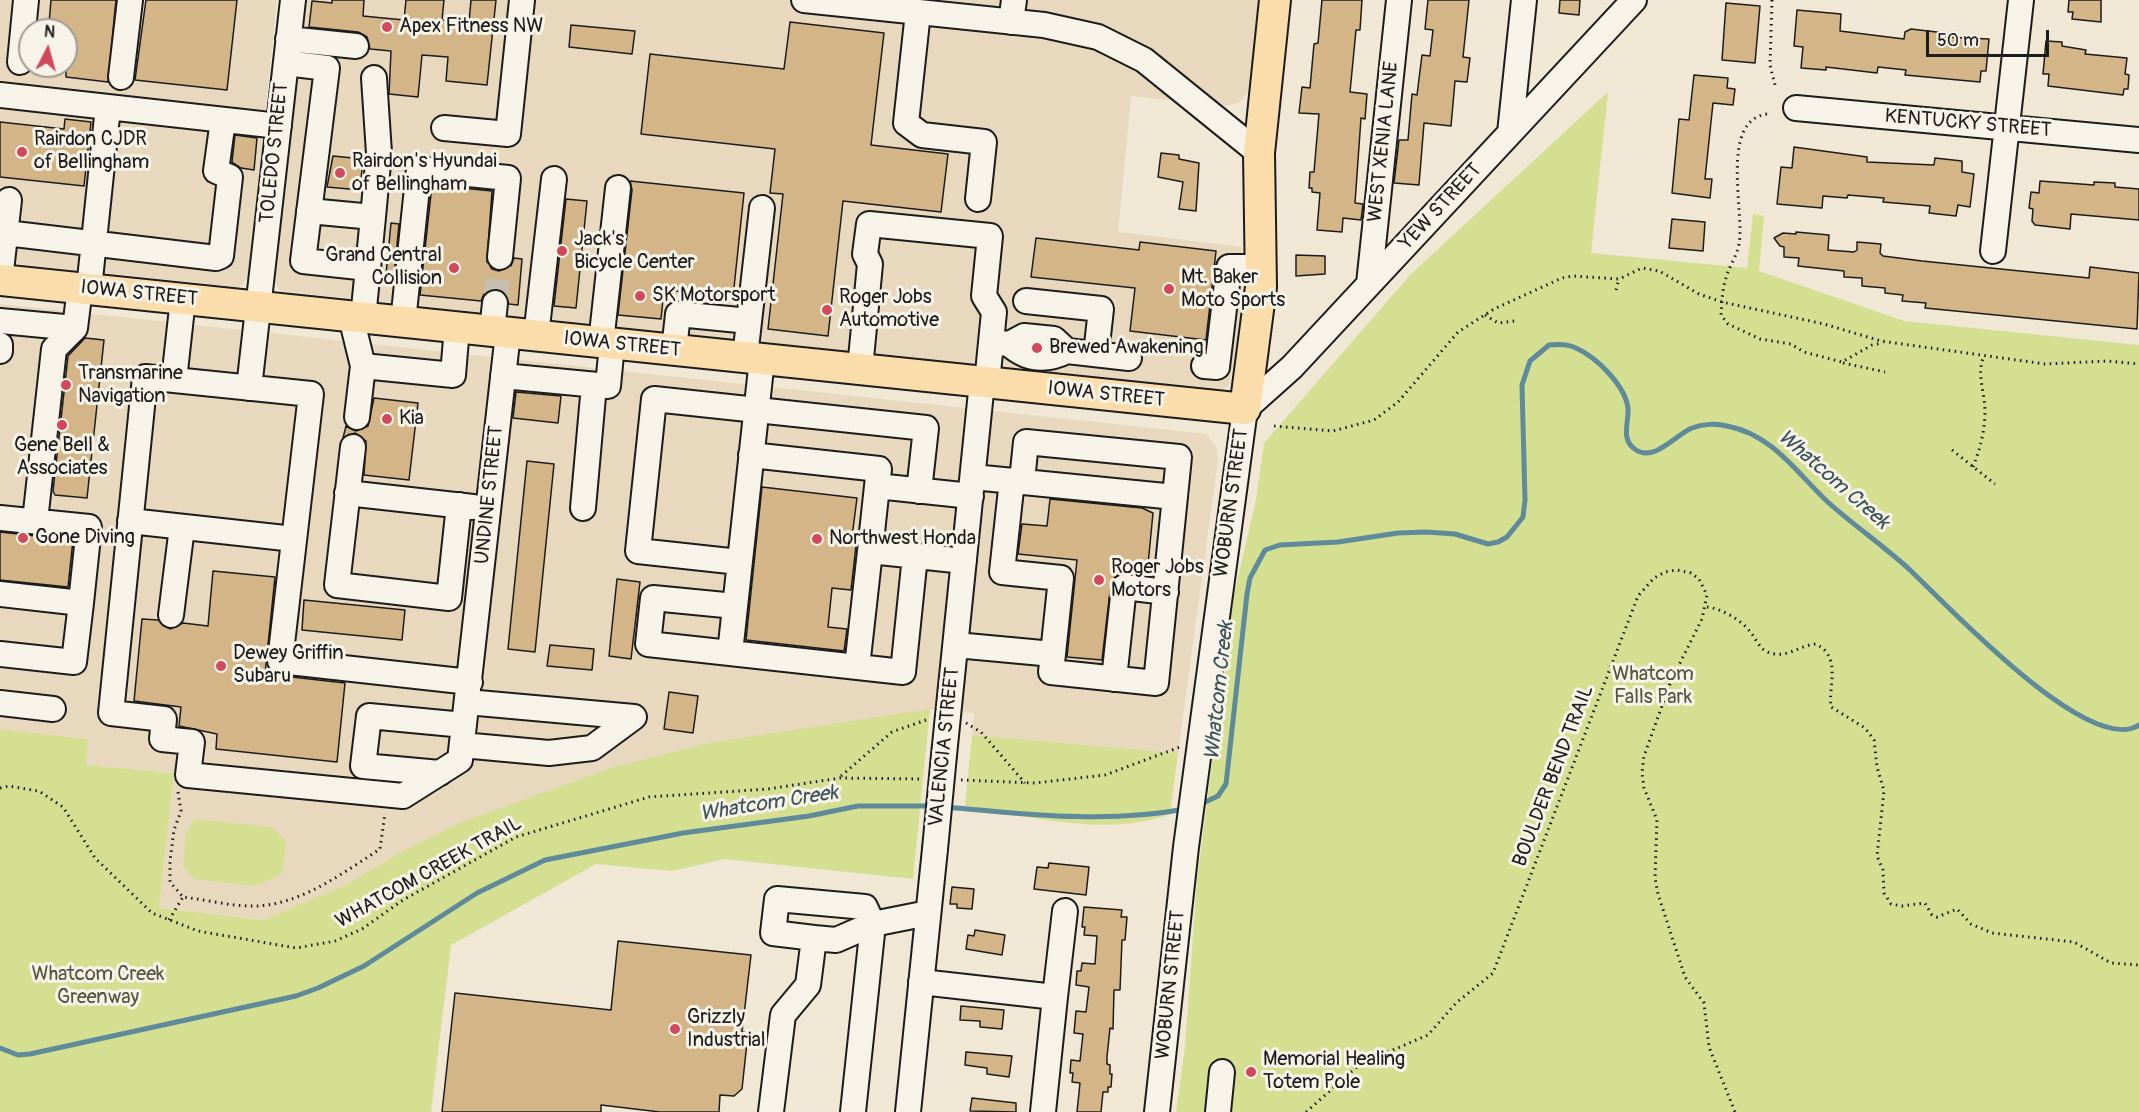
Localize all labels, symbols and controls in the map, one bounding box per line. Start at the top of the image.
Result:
place label: Apex Fitness NW [399,15,543,39]
north arrow [18,18,78,78]
scale bar [1929,18,2052,56]
marker: Apex Fitness NW [380,20,394,34]
text: N [43,22,56,43]
text: 50 m [1937,29,1979,52]
street label: WEST XENIA LANE [1364,60,1404,224]
street label: TOLEDO STREET [256,81,294,225]
street label: KENTUCKY STREET [1884,105,2052,143]
place label: Rairdon CJDR of Bellingham [34,128,149,175]
marker: Rairdon CJDR of Bellingham [15,145,29,159]
place label: Rairdon's Hyundai of Bellingham [352,150,497,197]
street label: YEW STREET [1395,159,1487,255]
marker: Rairdon's Hyundai of Bellingham [333,166,347,180]
place label: Jack's Bicycle Center [574,228,695,275]
place label: Grand Central Collision [325,244,442,291]
marker: Jack's Bicycle Center [555,244,569,258]
marker: Grand Central Collision [447,261,461,275]
place label: Mt. Baker Moto Sports [1181,266,1285,313]
street label: IOWA STREET [79,276,199,312]
marker: Mt. Baker Moto Sports [1162,282,1176,296]
place label: SK Motorsport [652,284,775,308]
place label: Roger Jobs Automotive [839,286,939,333]
marker: SK Motorsport [633,289,647,303]
marker: Roger Jobs Automotive [820,303,834,317]
street label: IOWA STREET [562,327,682,363]
place label: Brewed Awakening [1049,336,1203,360]
marker: Brewed Awakening [1030,341,1044,355]
place label: Transmarine Navigation [78,362,183,409]
street label: IOWA STREET [1046,377,1166,413]
marker: Transmarine Navigation [59,378,73,392]
place label: Kia [399,407,424,431]
marker: Kia [380,412,394,426]
marker: Gene Bell & Associates [55,418,69,432]
street label: UNDINE STREET [471,424,509,566]
water label: Whatcom Creek [1772,425,1894,535]
street label: WOBURN STREET [1210,427,1254,579]
place label: Gene Bell & Associates [14,434,110,481]
place label: Gone Diving [35,526,135,550]
place label: Northwest Honda [829,527,976,551]
marker: Gone Diving [16,531,30,545]
marker: Northwest Honda [810,532,824,546]
place label: Roger Jobs Motors [1111,556,1204,603]
marker: Roger Jobs Motors [1092,573,1106,587]
water label: Whatcom Creek [1200,620,1240,762]
place label: Dewey Griffin Subaru [233,642,344,689]
marker: Dewey Griffin Subaru [214,659,228,673]
park label: Whatcom Falls Park [1612,663,1694,710]
street label: VALENCIA STREET [925,666,965,828]
street label: BOULDER BEND TRAIL [1508,682,1600,870]
water label: Whatcom Creek [698,781,840,827]
street label: WHATCOM CREEK TRAIL [332,812,526,934]
street label: WOBURN STREET [1151,909,1191,1061]
park label: Whatcom Creek Greenway [32,963,164,1010]
place label: Grizzly Industrial [687,1006,766,1053]
marker: Grizzly Industrial [668,1022,682,1036]
place label: Memorial Healing Totem Pole [1263,1048,1405,1095]
marker: Memorial Healing Totem Pole [1244,1065,1258,1079]

